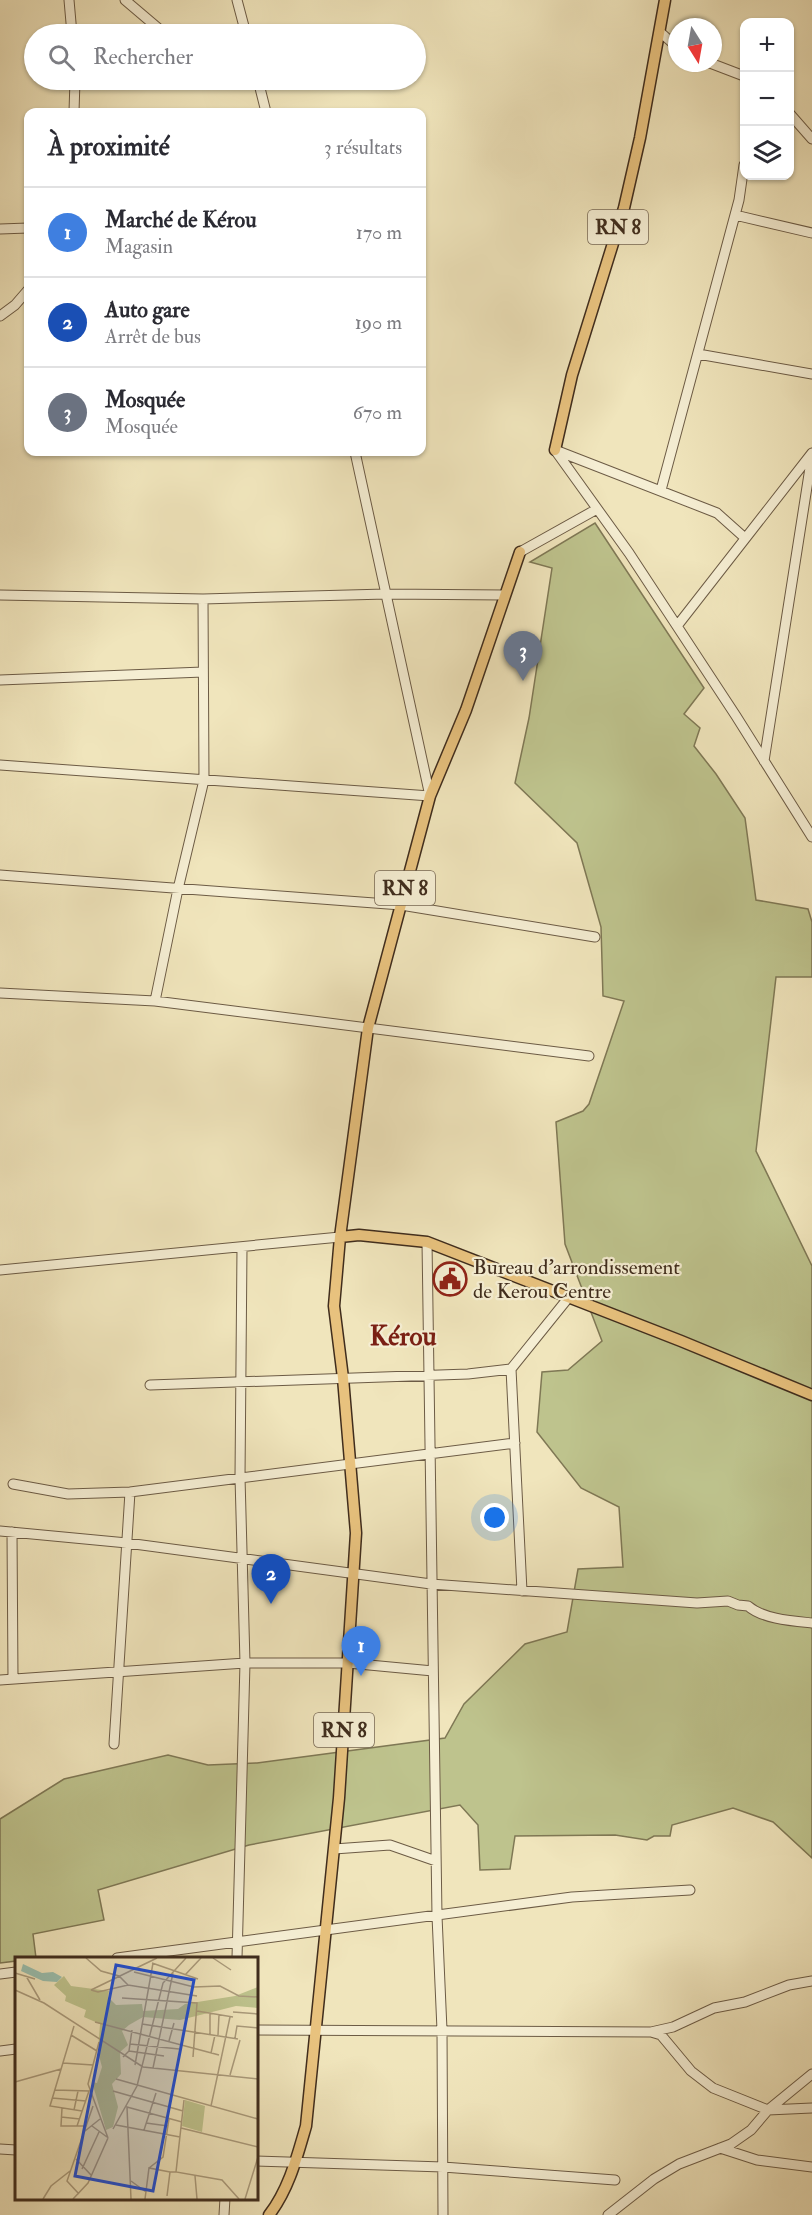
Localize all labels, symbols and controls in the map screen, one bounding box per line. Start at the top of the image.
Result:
north arrow [668,18,722,72]
map controls [740,18,794,180]
button: + [740,18,794,72]
search box [24,24,426,90]
icon: search [45,41,78,74]
text: Rechercher [93,43,193,71]
button: − [740,72,794,126]
button: layers [740,126,794,180]
text: À proximité [48,131,170,163]
text: 3 résultats [324,135,402,160]
text: Marché de Kérou [105,206,257,234]
road number: RN 8 [588,210,648,244]
text: 1 [64,220,71,245]
text: 170 m [356,220,402,245]
text: Magasin [105,234,173,259]
text: Auto gare [105,296,190,324]
text: 2 [62,310,73,335]
text: 190 m [355,310,402,335]
text: Arrêt de bus [105,324,201,349]
text: Mosquée [105,386,185,414]
text: 3 [64,400,71,425]
text: 670 m [353,400,402,425]
text: Mosquée [105,414,178,439]
pin: 3 [504,632,542,681]
road number: RN 8 [375,871,435,905]
place label: Bureau d'arrondissement de Kerou Centre [473,1254,680,1305]
public building icon: Bureau d'arrondissement de Kerou Centre [432,1261,468,1297]
district label: Kérou [370,1320,436,1353]
your location [480,1503,509,1532]
pin: 2 [252,1554,290,1604]
pin: 1 [342,1626,380,1676]
road number: RN 8 [314,1713,374,1747]
inset map [15,1957,258,2200]

